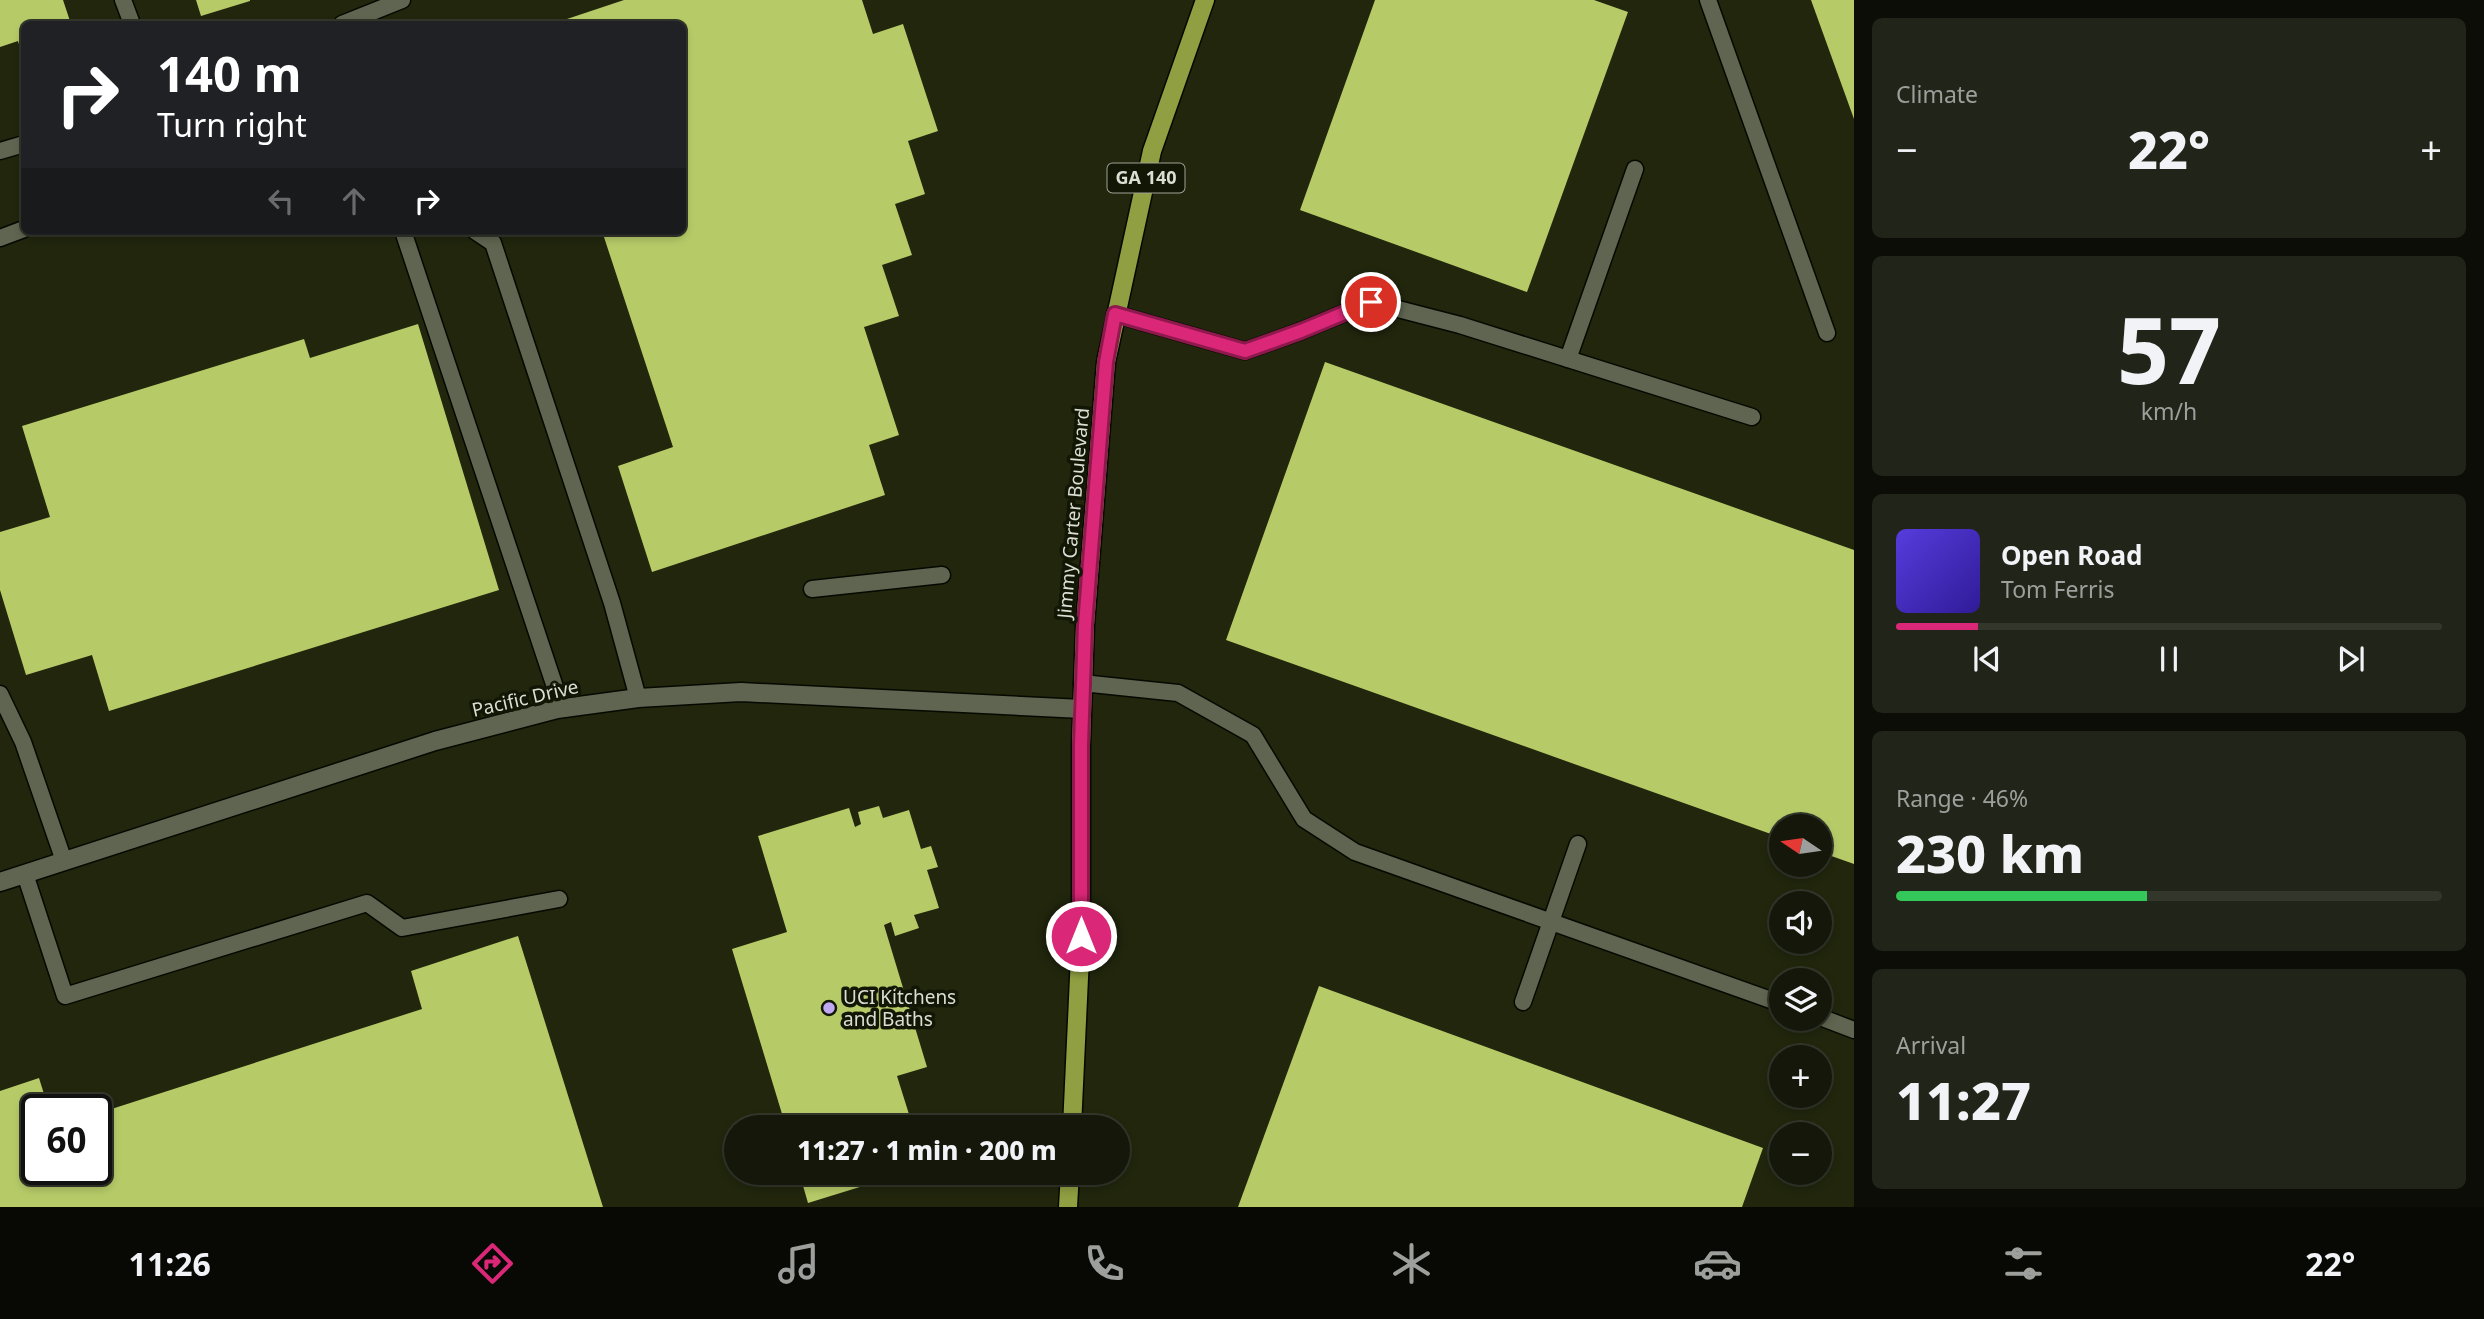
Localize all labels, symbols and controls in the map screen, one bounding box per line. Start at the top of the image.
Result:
text: 140 m [157,40,302,106]
icon: right [42,49,133,140]
text: Climate [1896,78,1978,110]
text: Turn right [157,103,307,146]
text: 22° [2128,113,2210,184]
text: − [1896,123,1918,175]
text: + [2420,123,2442,175]
road number: GA 140 [1108,163,1184,192]
icon: left [262,182,300,220]
icon: ahead [335,182,373,220]
icon: right [408,182,446,220]
pin [1341,272,1401,332]
icon: arrive [1352,283,1390,321]
text: 57 [2117,287,2221,411]
text: km/h [2141,395,2197,427]
street label: Jimmy Carter Boulevard [1051,407,1095,621]
text: Open Road [2001,537,2143,573]
text: Tom Ferris [2001,573,2114,605]
icon: previous [1968,640,2006,678]
icon: pause [2150,640,2188,678]
icon: next [2332,640,2370,678]
street label: Pacific Drive [469,673,581,723]
text: Range · 46% [1896,782,2028,814]
north arrow [1769,814,1832,877]
map controls [1769,814,1832,1185]
text: 230 km [1896,817,2084,888]
button: sound [1769,891,1832,954]
position arrow [1044,899,1118,973]
button: layers [1769,968,1832,1031]
place label: UCI Kitchens and Baths [843,984,956,1032]
marker: UCI Kitchens and Baths [821,1000,837,1016]
text: Arrival [1896,1029,1966,1061]
button: + [1769,1045,1832,1108]
text: 11:27 [1896,1064,2031,1135]
speed limit sign: 60 [21,1094,112,1185]
button: − [1769,1122,1832,1185]
text: 11:27 · 1 min · 200 m [797,1132,1057,1168]
icon: directions [468,1239,517,1288]
icon: music [774,1239,823,1288]
icon: phone [1080,1239,1129,1288]
icon: climate [1387,1239,1436,1288]
icon: car [1693,1239,1742,1288]
icon: filters [1999,1239,2048,1288]
text: 11:26 [129,1242,211,1285]
text: 22° [2305,1242,2355,1285]

